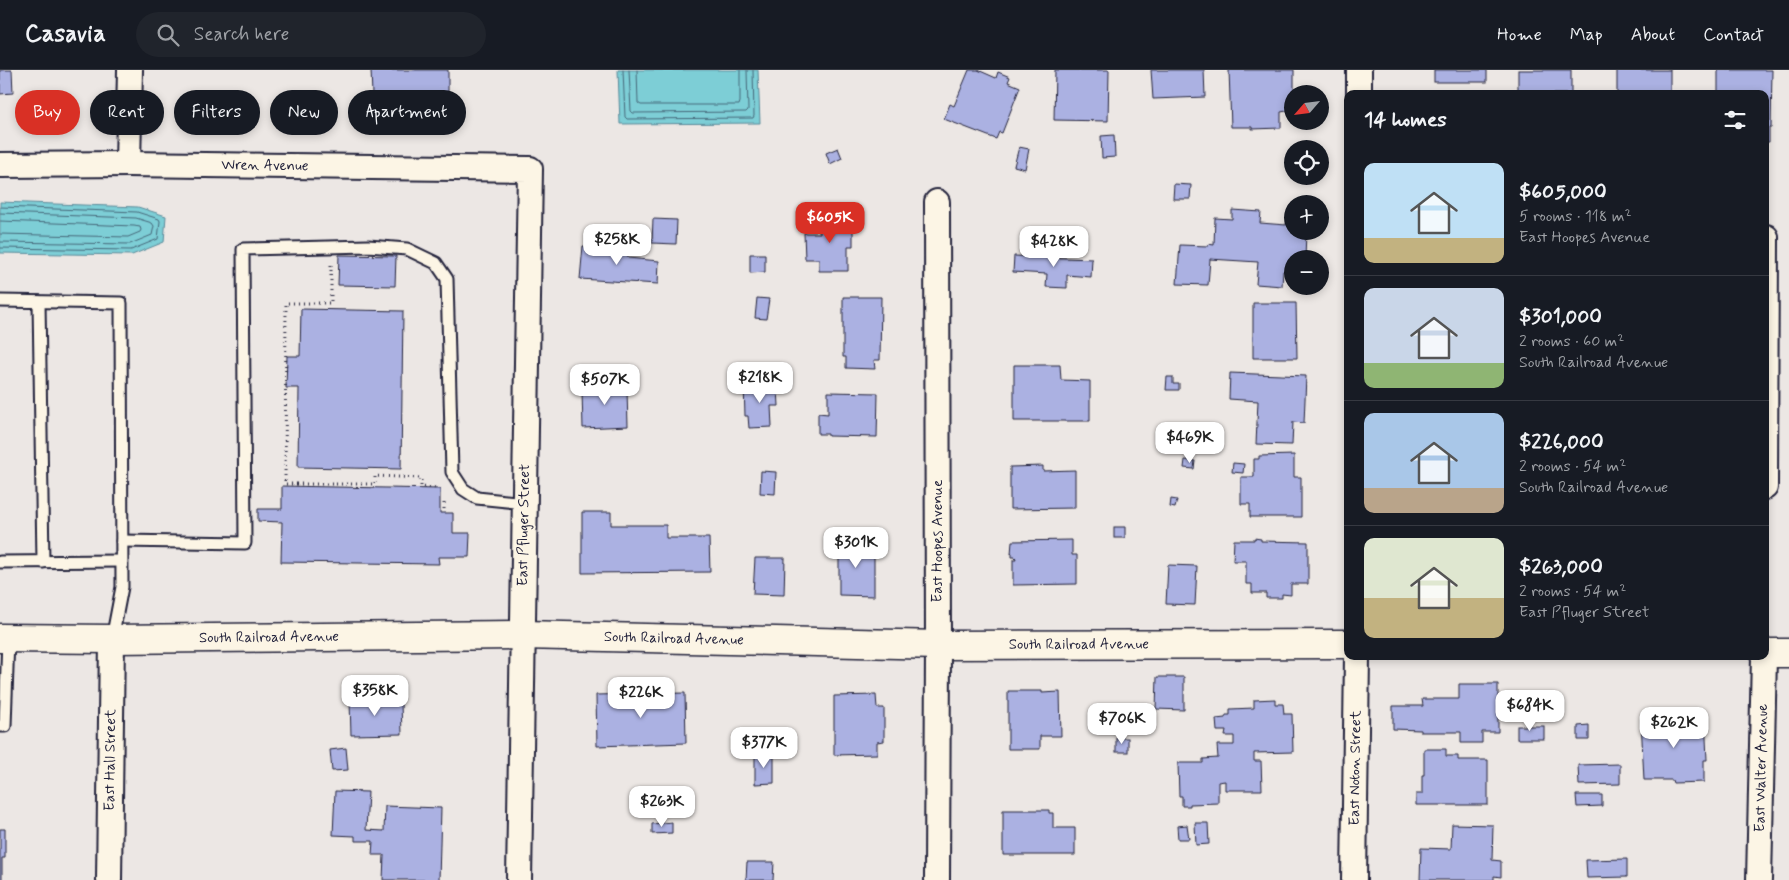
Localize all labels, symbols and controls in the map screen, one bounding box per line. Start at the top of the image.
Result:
search box [136,12,486,57]
text: Casavia [25,19,106,50]
icon: search [154,21,182,49]
text: Search here [194,22,289,47]
text: Home [1497,23,1542,47]
text: Map [1570,23,1603,47]
text: About [1631,23,1675,47]
text: Contact [1703,23,1764,47]
north arrow [1284,85,1329,130]
map controls [1284,85,1329,295]
chip: Buy [15,90,80,135]
chip: Rent [90,90,164,135]
chip: Filters [174,90,260,135]
chip: New [270,90,338,135]
chip: Apartment [348,90,466,135]
text: 14 homes [1364,106,1447,134]
icon: filters [1721,106,1749,134]
button: locate [1284,140,1329,185]
street label: Wren Avenue [221,155,309,176]
text: $605,000 [1519,178,1607,206]
icon: home [1404,183,1464,243]
button: + [1284,195,1329,240]
pin: $605K [795,202,865,244]
text: 5 rooms · 118 m² [1519,206,1632,227]
text: $605K [807,207,853,228]
pin: $258K [582,224,652,266]
pin: $428K [1019,226,1089,268]
text: East Hoopes Avenue [1519,227,1650,248]
text: $258K [594,229,640,250]
text: $428K [1030,231,1078,252]
button: − [1284,250,1329,295]
text: $301,000 [1519,303,1602,331]
icon: home [1404,308,1464,368]
text: 2 rooms · 60 m² [1519,331,1624,352]
text: South Railroad Avenue [1519,352,1668,373]
pin: $218K [725,362,795,404]
pin: $507K [570,364,640,406]
text: $218K [738,367,782,388]
text: $507K [581,369,629,390]
pin: $469K [1155,422,1225,464]
text: $469K [1166,427,1214,448]
text: $226,000 [1519,428,1604,456]
icon: home [1404,433,1464,493]
text: 2 rooms · 54 m² [1519,456,1626,477]
street label: East Pfluger Street [513,464,535,586]
text: South Railroad Avenue [1519,477,1668,498]
street label: East Hoopes Avenue [928,479,948,603]
pin: $301K [821,526,891,569]
text: $301K [834,532,878,553]
text: $263,000 [1519,553,1603,581]
icon: home [1404,558,1464,618]
text: 2 rooms · 54 m² [1519,581,1626,602]
text: East Pfluger Street [1519,602,1650,623]
street label: South Railroad Avenue [199,627,339,648]
street label: South Railroad Avenue [604,627,744,650]
street label: South Railroad Avenue [1009,634,1149,655]
pin: $358K [340,674,410,717]
pin: $226K [606,676,676,719]
text: $358K [352,680,398,701]
text: $226K [619,682,663,703]
pin: $684K [1495,690,1565,732]
text: $684K [1506,695,1554,716]
pin: $706K [1087,702,1157,745]
street label: East Walter Avenue [1750,704,1773,832]
pin: $262K [1639,706,1709,749]
text: $706K [1098,708,1146,729]
street label: East Hall Street [100,709,121,811]
street label: East Noton Street [1345,710,1366,826]
text: $262K [1651,712,1697,733]
pin: $377K [729,726,799,769]
text: $377K [742,732,786,753]
pin: $263K [627,786,697,828]
text: $263K [640,791,684,812]

